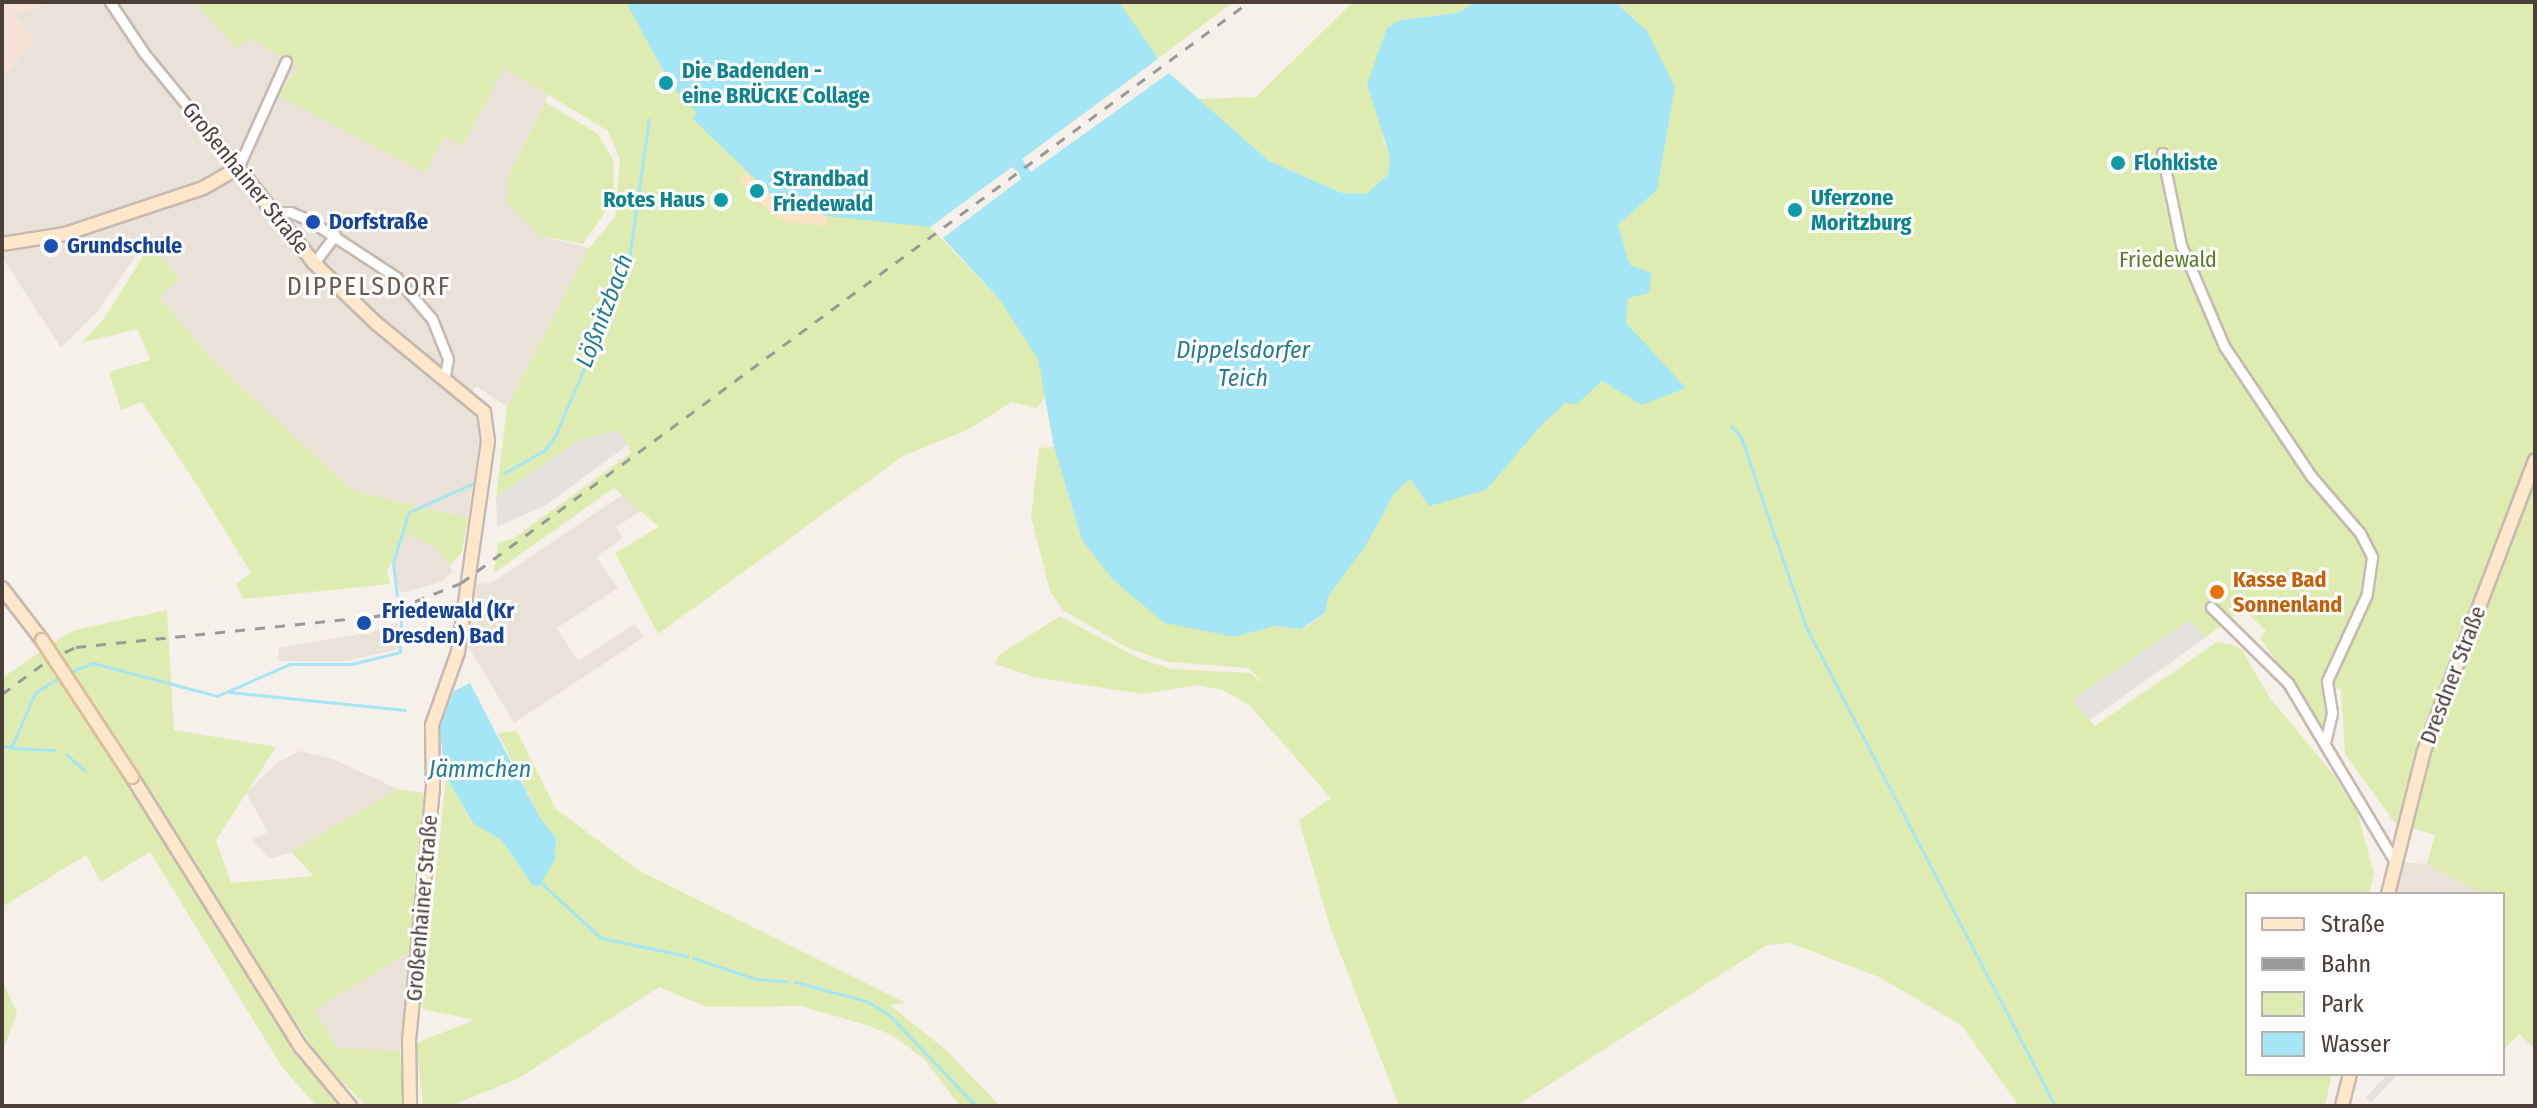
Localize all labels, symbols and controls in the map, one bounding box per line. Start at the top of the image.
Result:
place label: Die Badenden - eine BRÜCKE Collage [682,57,870,108]
marker: Die Badenden - eine BRÜCKE Collage [657,74,675,92]
street label: Großenhainer Straße [177,97,315,259]
place label: Flohkiste [2134,150,2218,176]
marker: Flohkiste [2109,154,2127,172]
place label: Strandbad Friedewald [773,165,873,216]
marker: Strandbad Friedewald [748,182,766,200]
place label: Uferzone Moritzburg [1811,184,1911,236]
place label: Rotes Haus [603,187,705,213]
marker: Rotes Haus [712,191,730,209]
marker: Uferzone Moritzburg [1786,201,1804,219]
place label: Dorfstraße [329,209,428,235]
marker: Dorfstraße [304,213,322,231]
place label: Grundschule [67,233,182,259]
marker: Grundschule [42,237,60,255]
park label: Friedewald [2119,247,2217,273]
water label: Lößnitzbach [570,250,640,372]
district label: DIPPELSDORF [287,271,451,303]
water label: Dippelsdorfer Teich [1176,337,1310,393]
place label: Kasse Bad Sonnenland [2233,566,2342,618]
marker: Kasse Bad Sonnenland [2208,583,2226,601]
place label: Friedewald (Kr Dresden) Bad [382,597,514,648]
street label: Dresdner Straße [2415,602,2491,748]
marker: Friedewald (Kr Dresden) Bad [353,612,375,634]
water label: Jämmchen [429,756,531,784]
street label: Großenhainer Straße [401,814,443,1002]
legend [2245,892,2505,1076]
text: Straße [2321,910,2385,938]
text: Bahn [2321,950,2371,978]
text: Park [2321,990,2364,1018]
text: Wasser [2321,1030,2390,1058]

